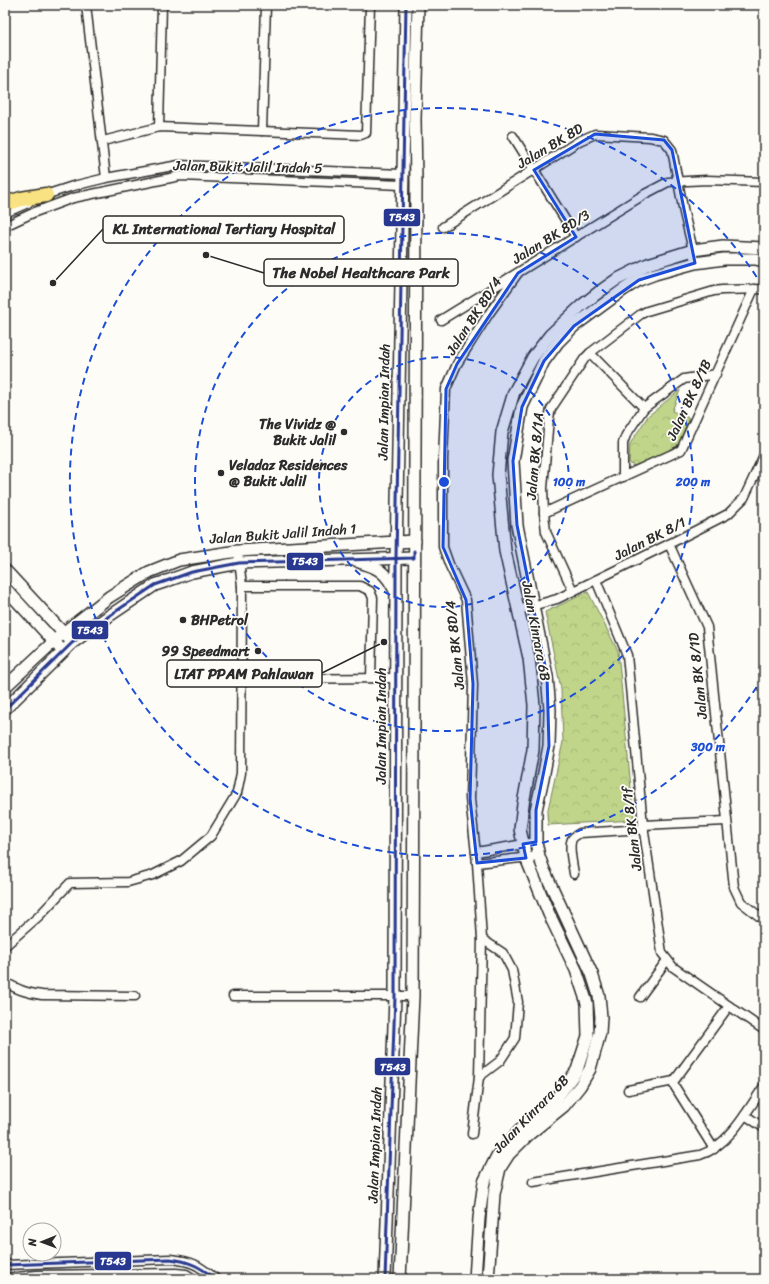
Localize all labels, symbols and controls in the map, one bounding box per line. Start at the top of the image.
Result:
street label: Jalan BK 8D [511,116,589,176]
street label: Jalan Bukit Jalil Indah 5 [172,153,323,181]
street label: Jalan BK 8D/3 [506,203,595,272]
line badge: T543 [383,208,421,227]
text: T543 [389,208,416,227]
callout: KL International Tertiary Hospital [103,216,344,243]
text: KL International Tertiary Hospital [112,216,336,242]
callout: The Nobel Healthcare Park [264,259,458,286]
text: The Nobel Healthcare Park [272,260,451,286]
street label: Jalan BK 8D/4 [439,272,509,361]
street label: Jalan Impian Indah [370,344,398,461]
street label: Jalan BK 8/1B [659,355,719,446]
street label: Jalan BK 8/1A [519,411,551,502]
place label: The Vividz @ Bukit Jalil [259,412,337,453]
marker: The Vividz @ Bukit Jalil [339,427,349,437]
place label: Veladaz Residences @ Bukit Jalil [229,453,348,494]
marker: Veladaz Residences @ Bukit Jalil [216,468,226,478]
text: 100 m [553,471,586,493]
text: 200 m [675,471,711,493]
centre of rings [437,475,451,489]
street label: Jalan BK 8/1 [609,510,691,568]
street label: Jalan Bukit Jalil Indah 1 [208,516,357,552]
line badge: T543 [286,552,324,571]
text: T543 [292,552,319,571]
street label: Jalan Kinrara 6B [514,578,558,683]
street label: Jalan BK 8D/4 [438,599,472,692]
place label: BHPetrol [191,608,249,633]
marker: BHPetrol [178,615,188,625]
line badge: T543 [71,620,109,640]
text: T543 [77,621,104,640]
street label: Jalan BK 8/1D [681,631,715,721]
place label: 99 Speedmart [162,639,251,664]
marker: 99 Speedmart [253,646,263,656]
callout: LTAT PPAM Pahlawan [167,660,322,687]
text: LTAT PPAM Pahlawan [174,661,315,687]
street label: Jalan Impian Indah [369,668,394,785]
text: 300 m [690,736,726,758]
street label: Jalan BK 8/1f [614,784,650,873]
line badge: T543 [374,1057,411,1076]
text: T543 [380,1058,407,1077]
street label: Jalan Kinrara 6B [486,1069,575,1160]
street label: Jalan Impian Indah [360,1086,390,1205]
north arrow [22,1222,62,1262]
text: N [23,1238,42,1247]
line badge: T543 [94,1251,132,1271]
text: T543 [100,1252,127,1271]

